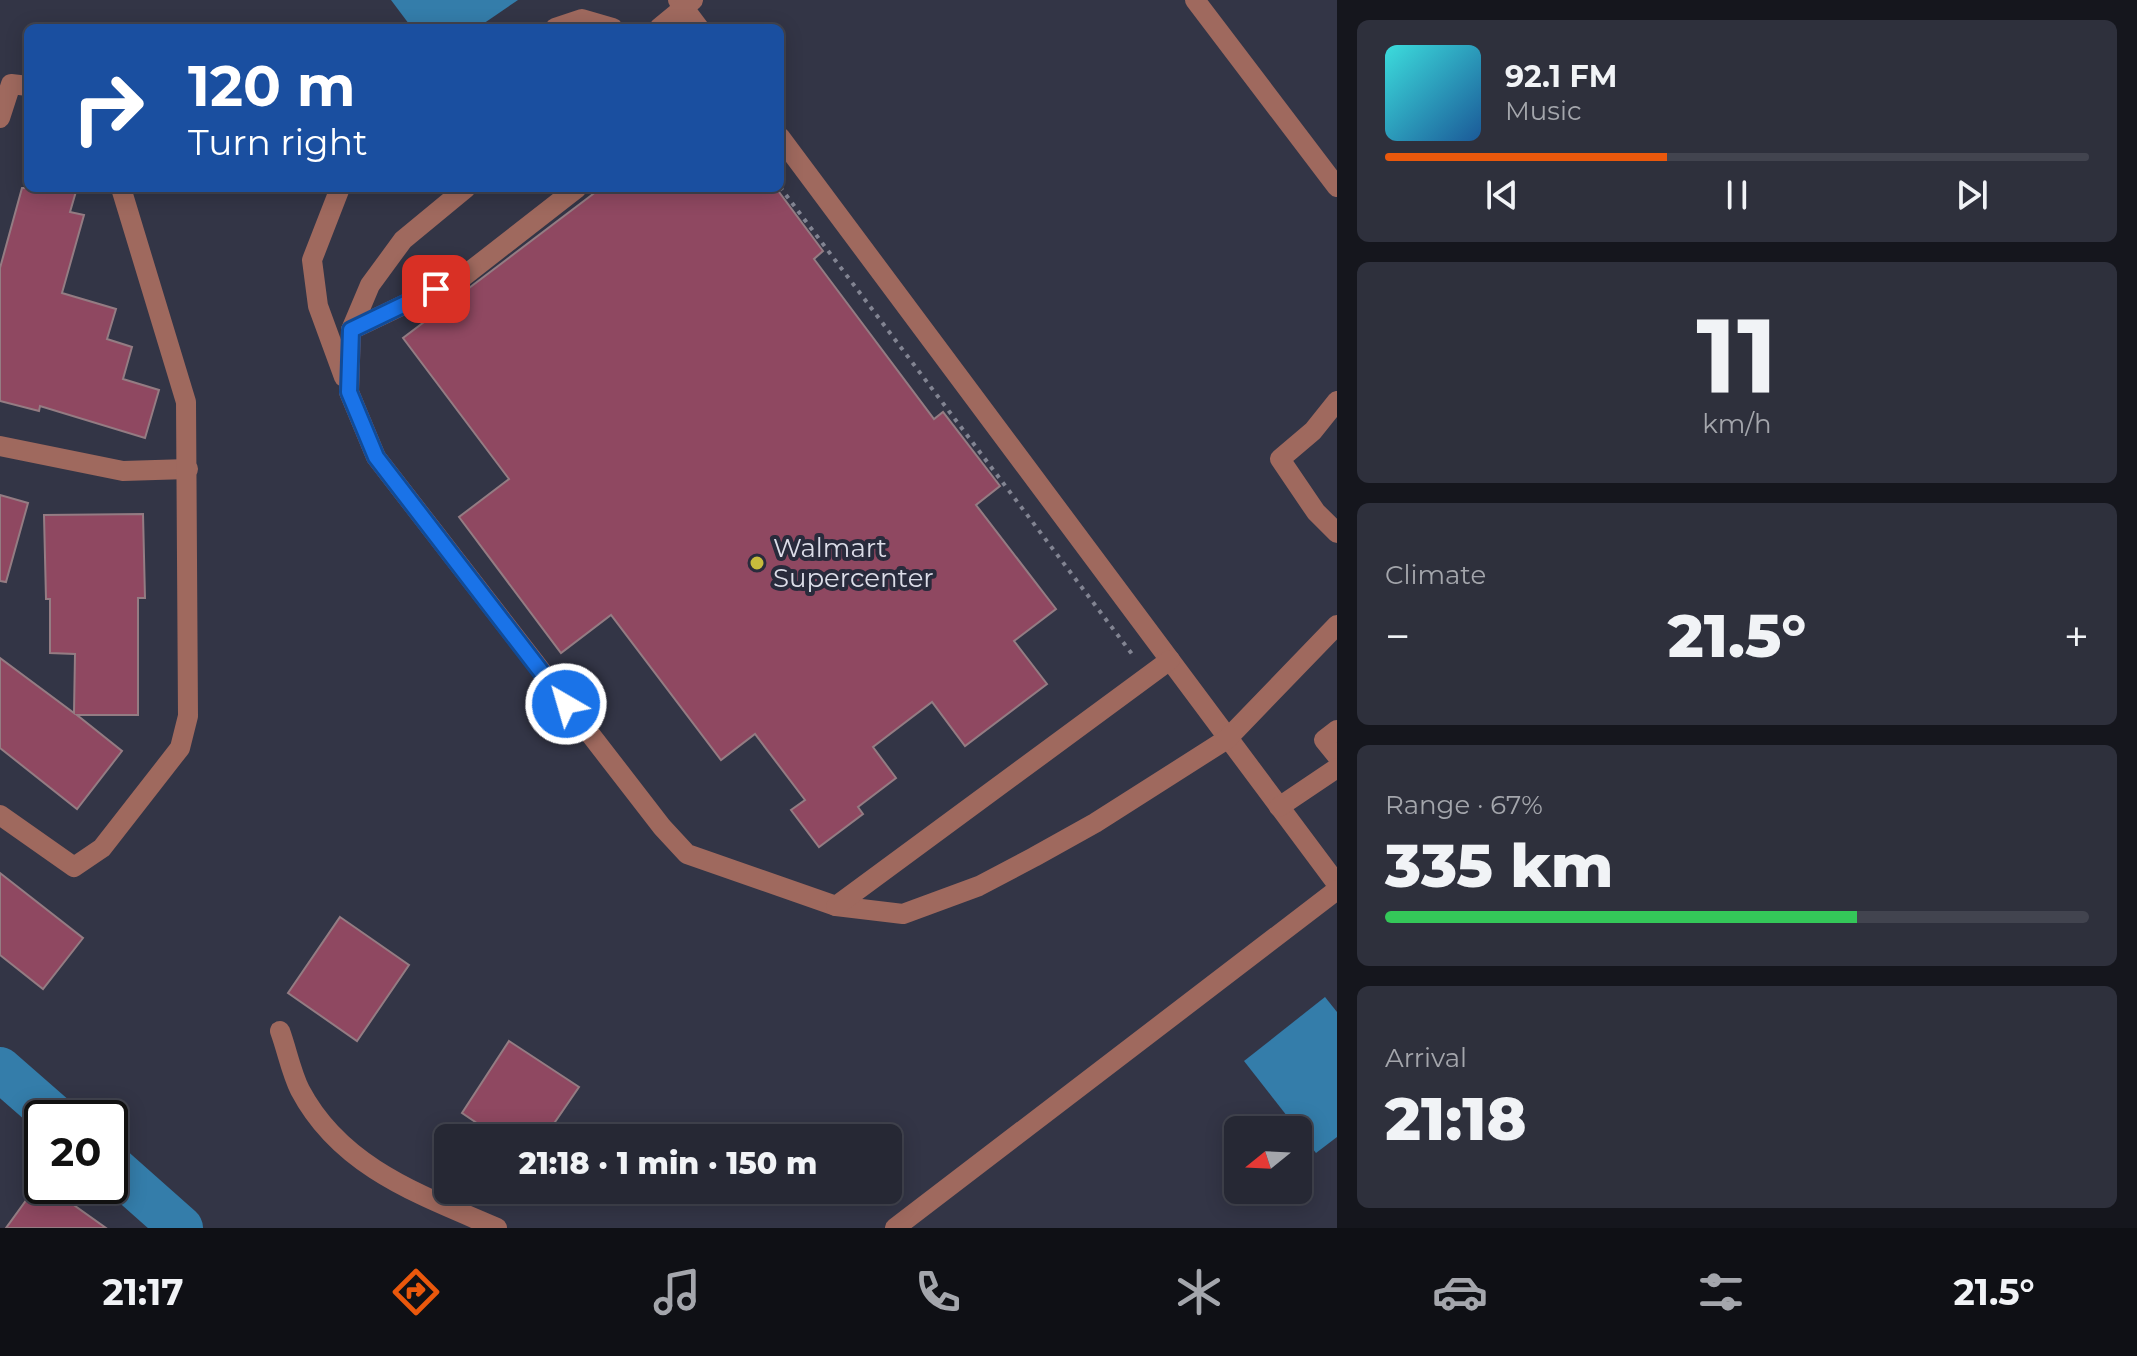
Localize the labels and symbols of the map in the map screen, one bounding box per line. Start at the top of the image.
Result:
pin [402,255,470,323]
place label: Walmart Supercenter [773,532,934,594]
marker: Walmart Supercenter [748,554,766,572]
position arrow [524,662,608,746]
speed limit sign: 20 [24,1100,128,1204]
north arrow [1224,1116,1312,1204]

